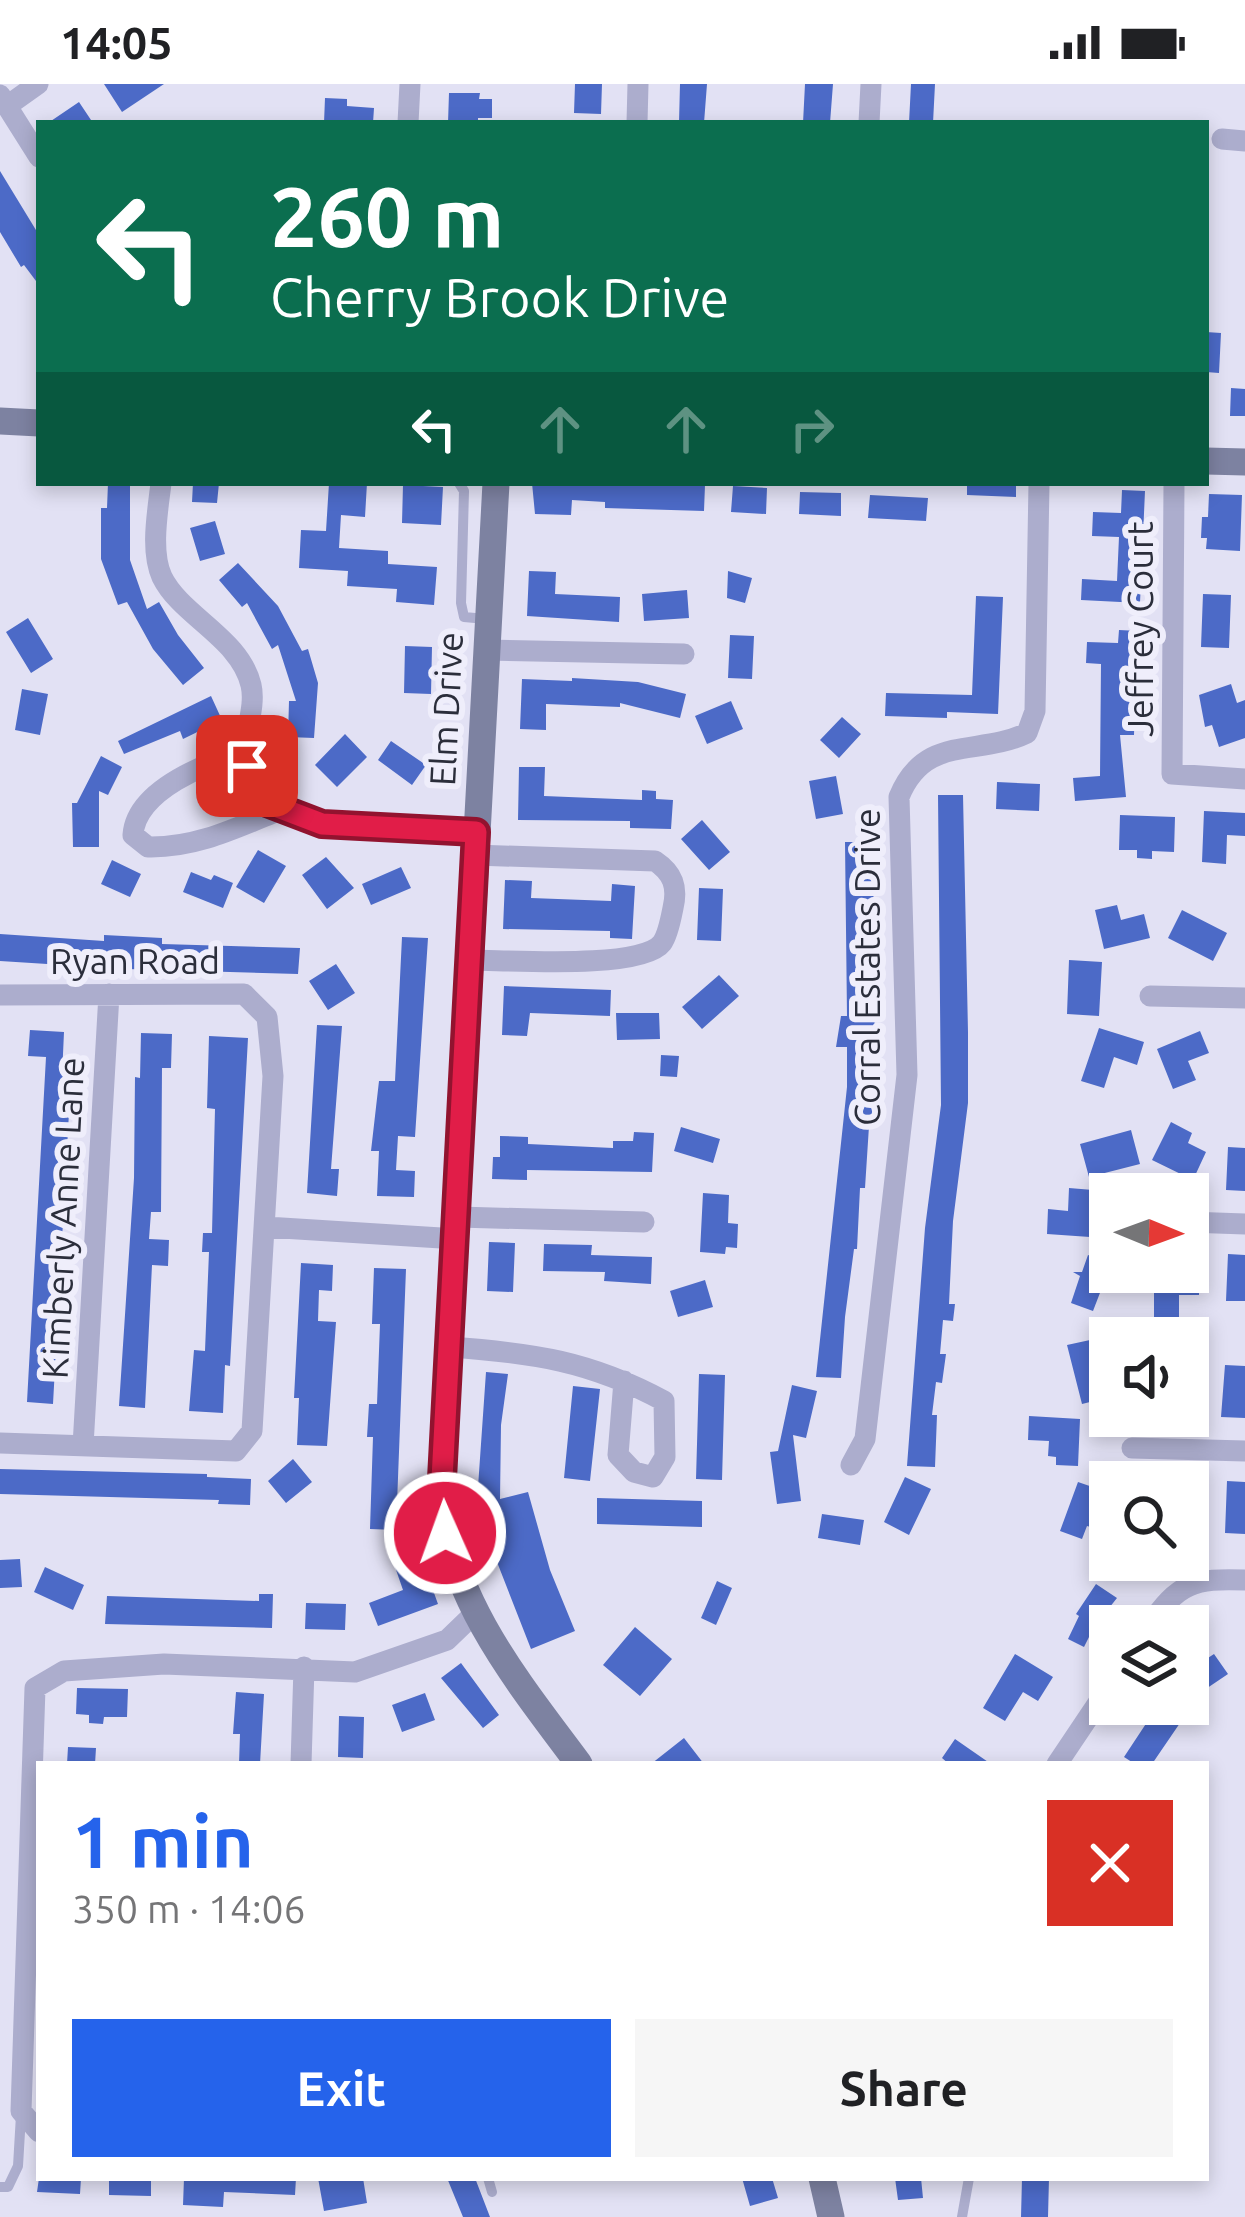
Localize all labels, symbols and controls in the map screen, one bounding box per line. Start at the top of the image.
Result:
text: 14:05 [60,17,173,68]
icon: left [72,168,228,324]
text: 260 m [270,169,504,263]
text: Cherry Brook Drive [270,267,729,327]
icon: left [401,396,467,462]
icon: ahead [527,396,593,462]
icon: ahead [653,396,719,462]
icon: right [779,396,845,462]
street label: Jeffrey Court [1119,521,1160,737]
street label: Elm Drive [421,631,470,787]
pin [196,715,298,817]
icon: arrive [214,733,280,799]
street label: Corral Estates Drive [846,808,887,1126]
street label: Ryan Road [50,940,220,981]
street label: Kimberly Anne Lane [34,1056,91,1380]
north arrow [1089,1173,1209,1293]
map controls [1089,1173,1209,1725]
button: sound [1089,1317,1209,1437]
button: search [1089,1461,1209,1581]
position arrow [382,1470,508,1596]
button: layers [1089,1605,1209,1725]
button: close [1047,1800,1173,1926]
text: 1 min [72,1801,254,1882]
text: 350 m · 14:06 [72,1887,306,1930]
button: Exit [72,2019,611,2157]
button: Share [635,2019,1173,2157]

